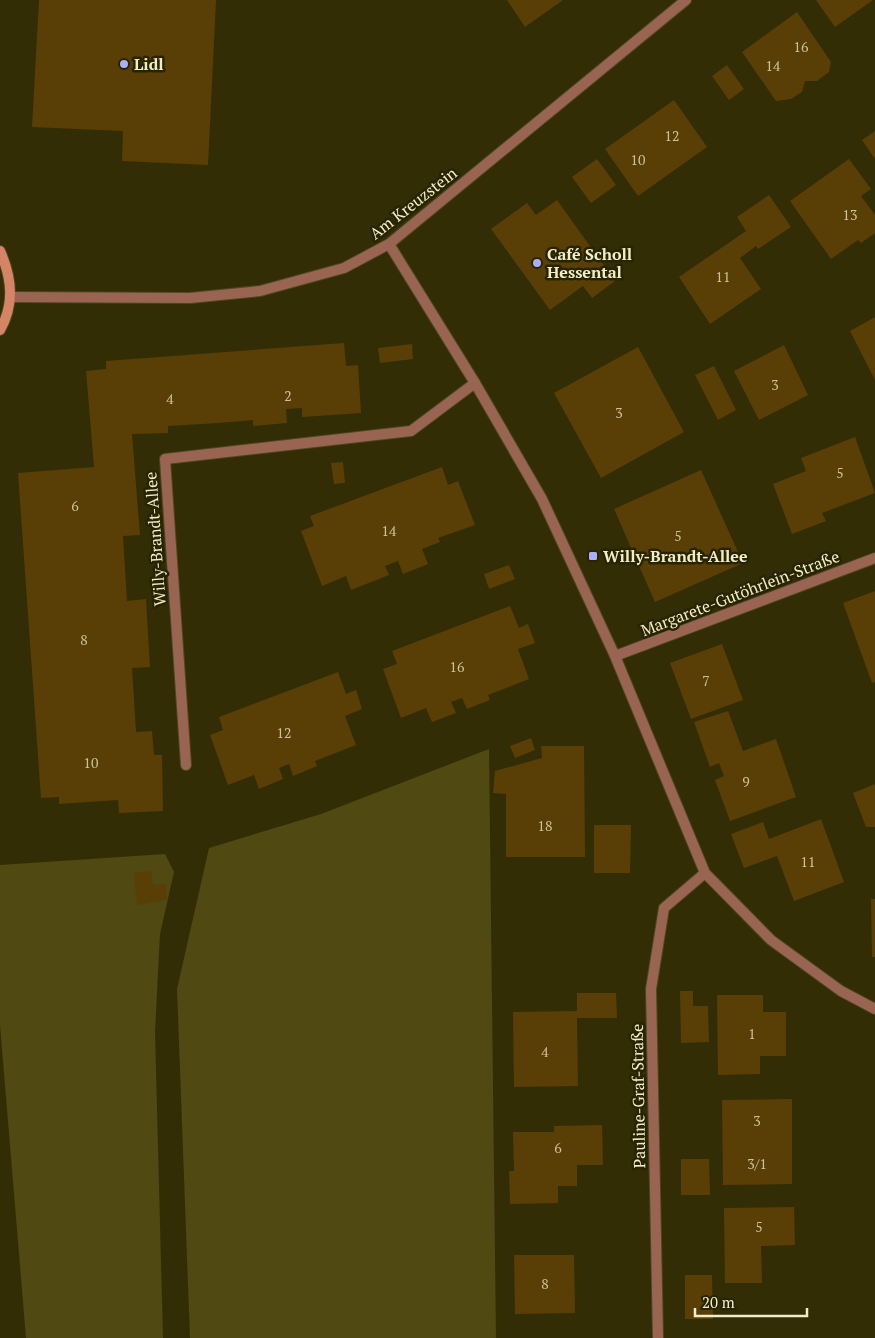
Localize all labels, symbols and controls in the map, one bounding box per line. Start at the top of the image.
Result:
house number: 16 [794,37,809,56]
place label: Lidl [134,53,164,75]
house number: 14 [766,56,781,75]
marker: Lidl [118,58,130,70]
house number: 12 [665,126,679,145]
house number: 10 [631,150,645,169]
street label: Am Kreuzstein [365,162,462,244]
house number: 13 [843,205,857,224]
place label: Café Scholl Hessental [547,243,632,283]
marker: Café Scholl Hessental [531,257,543,269]
house number: 11 [716,267,730,286]
house number: 3 [771,375,779,394]
house number: 2 [284,386,292,405]
house number: 4 [166,389,174,408]
house number: 3 [615,403,623,422]
house number: 5 [836,463,844,482]
street label: Willy-Brandt-Allee [139,471,171,607]
house number: 6 [71,496,79,515]
house number: 14 [382,521,397,540]
house number: 5 [674,526,682,545]
place label: Willy-Brandt-Allee [603,545,748,567]
street label: Margarete-Gutöhrlein-Straße [638,545,842,641]
marker: Willy-Brandt-Allee [587,550,599,562]
house number: 8 [80,630,88,649]
house number: 16 [450,657,465,676]
house number: 7 [702,671,710,690]
house number: 12 [277,723,291,742]
house number: 10 [84,753,98,772]
house number: 9 [742,772,750,791]
house number: 18 [538,816,552,835]
house number: 11 [801,852,815,871]
street label: Pauline-Graf-Straße [626,1023,650,1169]
house number: 1 [748,1024,756,1043]
house number: 4 [541,1042,549,1061]
house number: 3 [753,1111,761,1130]
house number: 6 [554,1138,562,1157]
house number: 3/1 [747,1154,767,1173]
house number: 5 [755,1217,763,1236]
house number: 8 [541,1274,549,1293]
scale bar [695,1286,808,1318]
text: 20 m [702,1292,735,1312]

